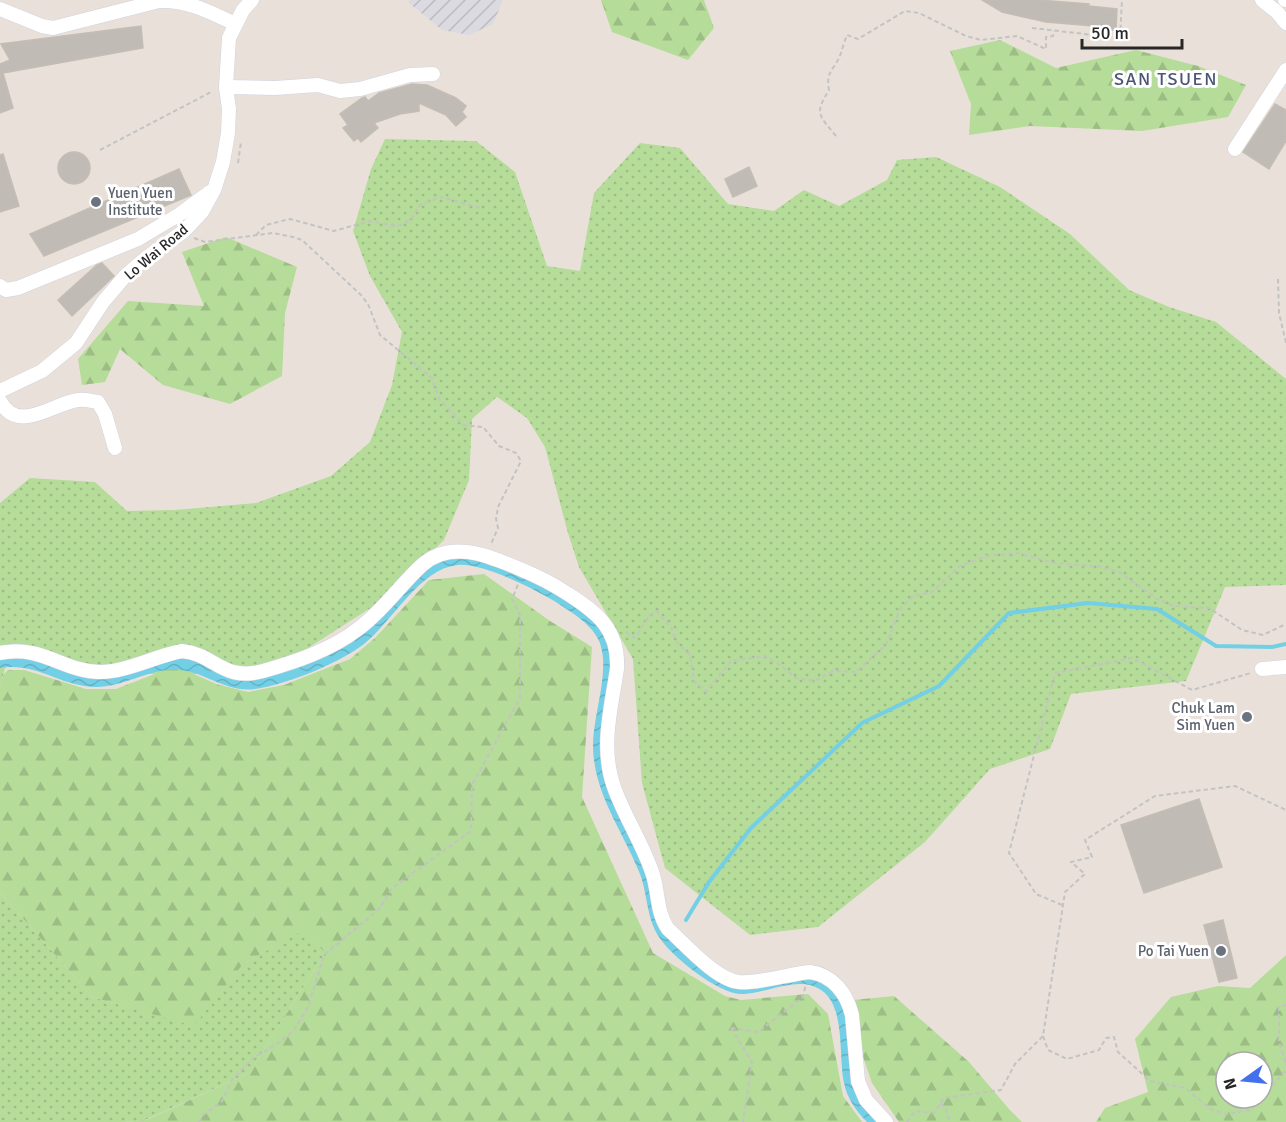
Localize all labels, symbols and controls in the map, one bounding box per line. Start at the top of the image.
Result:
scale bar [1082,12,1182,50]
text: 50 m [1091,22,1129,44]
district label: SAN TSUEN [1114,68,1218,90]
place label: Yuen Yuen Institute [108,184,173,219]
marker: Yuen Yuen Institute [89,195,103,209]
street label: Lo Wai Road [120,220,192,284]
place label: Chuk Lam Sim Yuen [1172,699,1235,734]
marker: Chuk Lam Sim Yuen [1240,710,1254,724]
place label: Po Tai Yuen [1138,942,1209,960]
marker: Po Tai Yuen [1214,944,1228,958]
north arrow [1214,1050,1274,1110]
text: N [1219,1076,1242,1092]

